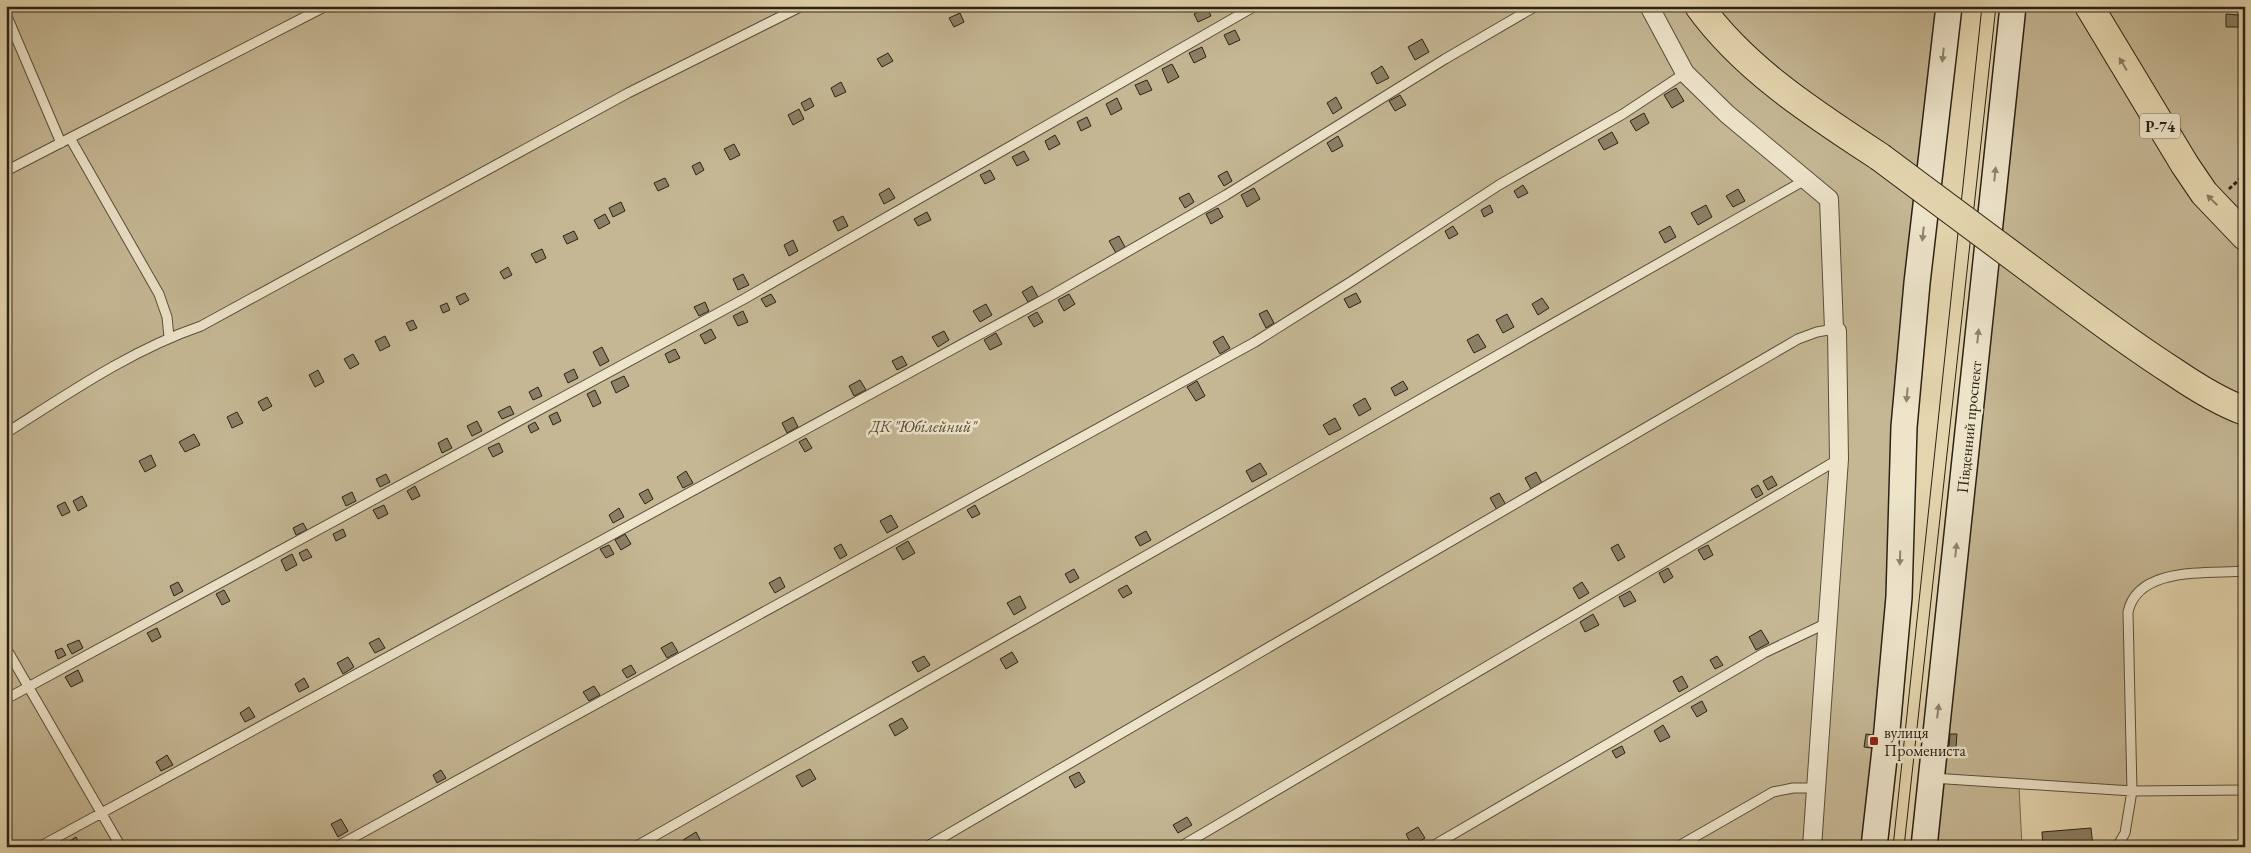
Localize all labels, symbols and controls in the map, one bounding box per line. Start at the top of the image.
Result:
one-way arrow [1939,47,1947,63]
one-way arrow [2118,58,2127,71]
road number: Р-74 [2140,114,2180,138]
one-way arrow [1991,166,1999,182]
one-way arrow [2206,194,2218,206]
one-way arrow [1919,226,1927,242]
one-way arrow [1974,328,1982,344]
street label: Південний проспект [1952,359,1986,494]
one-way arrow [1902,388,1910,404]
park label: ДК "Юбілейний" [868,416,978,437]
one-way arrow [1952,541,1960,557]
one-way arrow [1896,550,1904,566]
one-way arrow [1934,703,1942,719]
place label: вулиця Промениста [1884,722,1966,761]
marker: вулиця Промениста [1868,735,1880,747]

